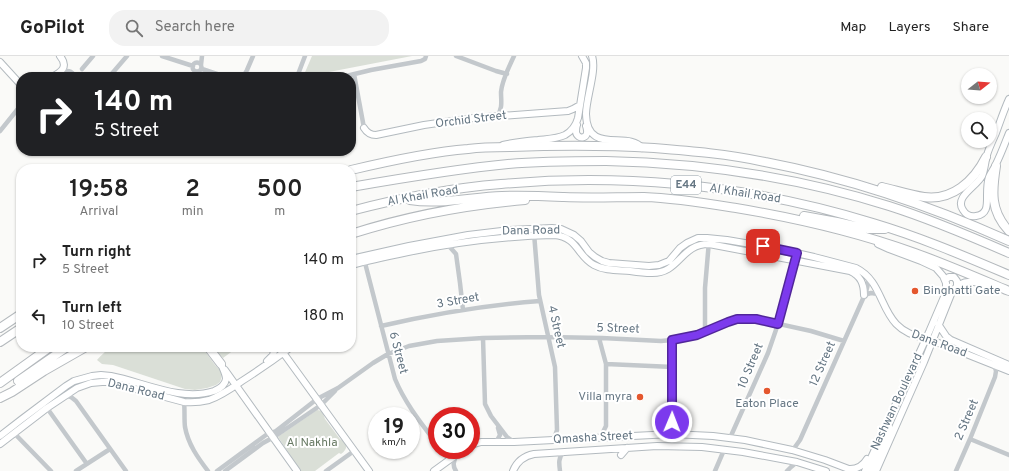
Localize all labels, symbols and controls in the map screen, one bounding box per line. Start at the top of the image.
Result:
search box [109,10,389,46]
text: GoPilot [20,16,85,40]
icon: search [123,17,145,39]
text: Search here [155,18,235,37]
text: Map [840,19,866,36]
text: Layers [888,19,930,36]
text: Share [952,19,989,36]
north arrow [961,68,997,104]
map controls [961,68,997,148]
text: 140 m [94,85,173,121]
icon: right [28,88,80,140]
street label: Orchid Street [434,108,508,132]
button: search [961,112,997,148]
text: 5 Street [94,120,159,143]
text: 19:58 [69,175,129,205]
text: 2 [185,175,200,205]
text: 500 [257,175,303,205]
road number: E44 [671,176,701,194]
street label: Al Khail Road [708,180,782,208]
street label: Al Khail Road [386,182,460,210]
text: Arrival [80,204,118,220]
text: min [182,204,203,220]
text: m [274,204,285,220]
street label: Dana Road [502,222,560,240]
pin [746,229,780,263]
icon: arrive [752,235,774,257]
text: Turn right [62,243,131,262]
icon: right [28,249,50,271]
text: 140 m [304,251,344,270]
text: 5 Street [62,262,109,278]
place label: Binghatti Gate [923,283,1000,299]
marker: Binghatti Gate [910,286,920,296]
street label: 3 Street [435,289,481,313]
text: Turn left [62,299,122,318]
street label: 4 Street [543,304,569,350]
icon: left [28,305,50,327]
text: 180 m [304,307,344,326]
text: 10 Street [62,318,114,334]
street label: 5 Street [596,320,640,338]
street label: Dana Road [909,327,969,361]
street label: 6 Street [385,330,411,376]
street label: 12 Street [806,339,840,389]
street label: 10 Street [734,341,768,391]
street label: Nashwan Boulevard [867,351,927,453]
street label: Dana Road [106,375,166,405]
marker: Eaton Place [762,386,772,396]
place label: Villa myra [578,389,632,405]
marker: Villa myra [635,392,645,402]
place label: Eaton Place [735,396,799,412]
street label: 2 Street [951,397,983,443]
position arrow [651,401,693,443]
speed limit sign: 30 [428,407,480,459]
text: 19 [384,415,404,441]
street label: Qmasha Street [553,428,633,448]
park label: Al Nakhla [286,435,338,451]
text: km/h [382,436,406,449]

